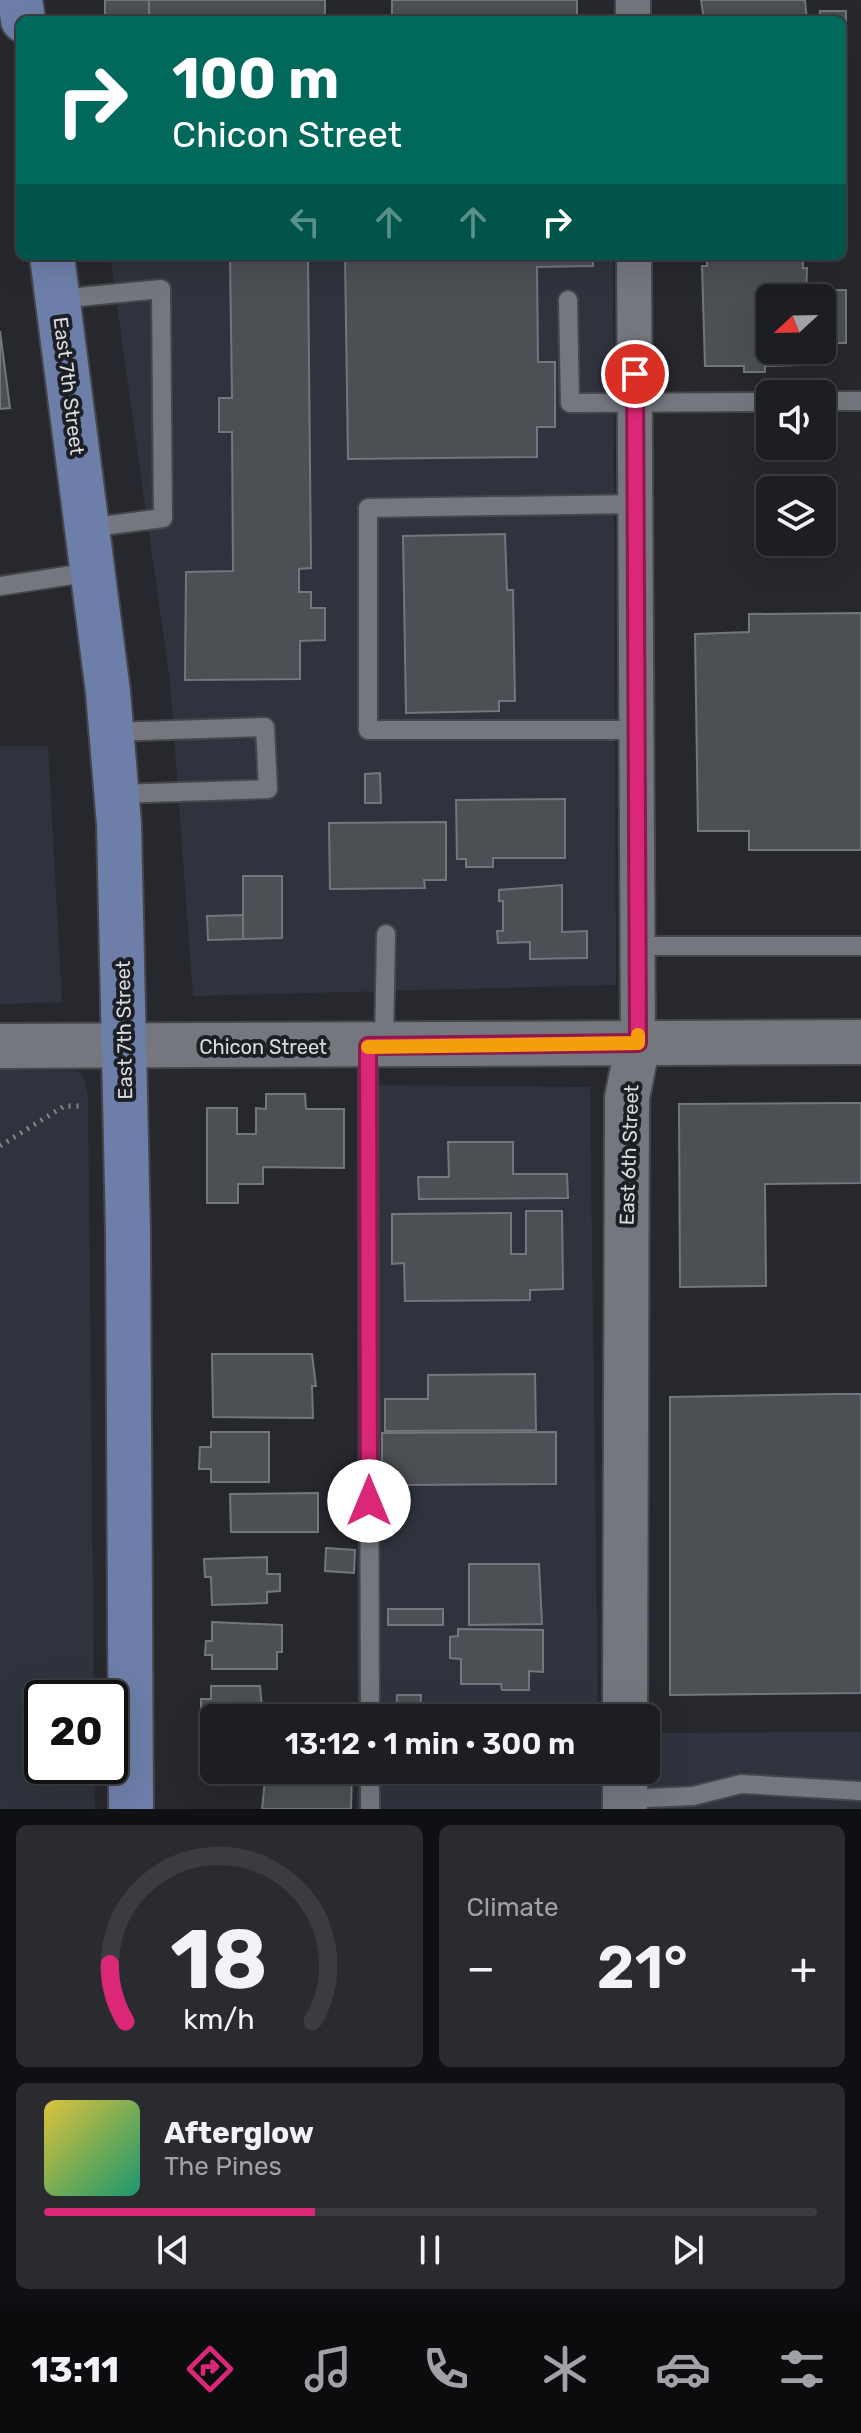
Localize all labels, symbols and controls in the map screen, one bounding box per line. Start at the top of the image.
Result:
text: 100 m [172,46,339,112]
icon: right [40,48,144,152]
text: Chicon Street [172,113,402,156]
icon: left [283,200,327,244]
icon: ahead [367,200,411,244]
icon: ahead [451,200,495,244]
icon: right [535,200,579,244]
north arrow [756,284,836,364]
map controls [756,284,836,556]
street label: East 7th Street [49,316,89,457]
pin [601,340,669,408]
icon: arrive [613,352,657,396]
button: sound [756,380,836,460]
button: layers [756,476,836,556]
street label: East 7th Street [111,960,137,1100]
street label: Chicon Street [199,1035,327,1059]
street label: East 6th Street [615,1084,643,1226]
position arrow [327,1459,411,1543]
speed limit sign: 20 [24,1680,128,1784]
text: 13:12 · 1 min · 300 m [285,1726,575,1762]
text: Climate [467,1892,559,1923]
text: 18 [170,1910,268,2009]
text: 21° [597,1932,688,2003]
text: − [467,1942,495,1994]
text: + [790,1942,817,1994]
text: km/h [184,2002,255,2036]
text: Afterglow [164,2115,314,2151]
text: The Pines [164,2151,282,2182]
icon: previous [151,2228,195,2272]
icon: pause [408,2228,452,2272]
icon: next [666,2228,710,2272]
icon: directions [182,2341,238,2397]
icon: music [300,2341,356,2397]
icon: phone [418,2341,474,2397]
icon: climate [537,2341,593,2397]
icon: car [655,2341,711,2397]
icon: filters [774,2341,830,2397]
text: 13:11 [31,2348,119,2391]

